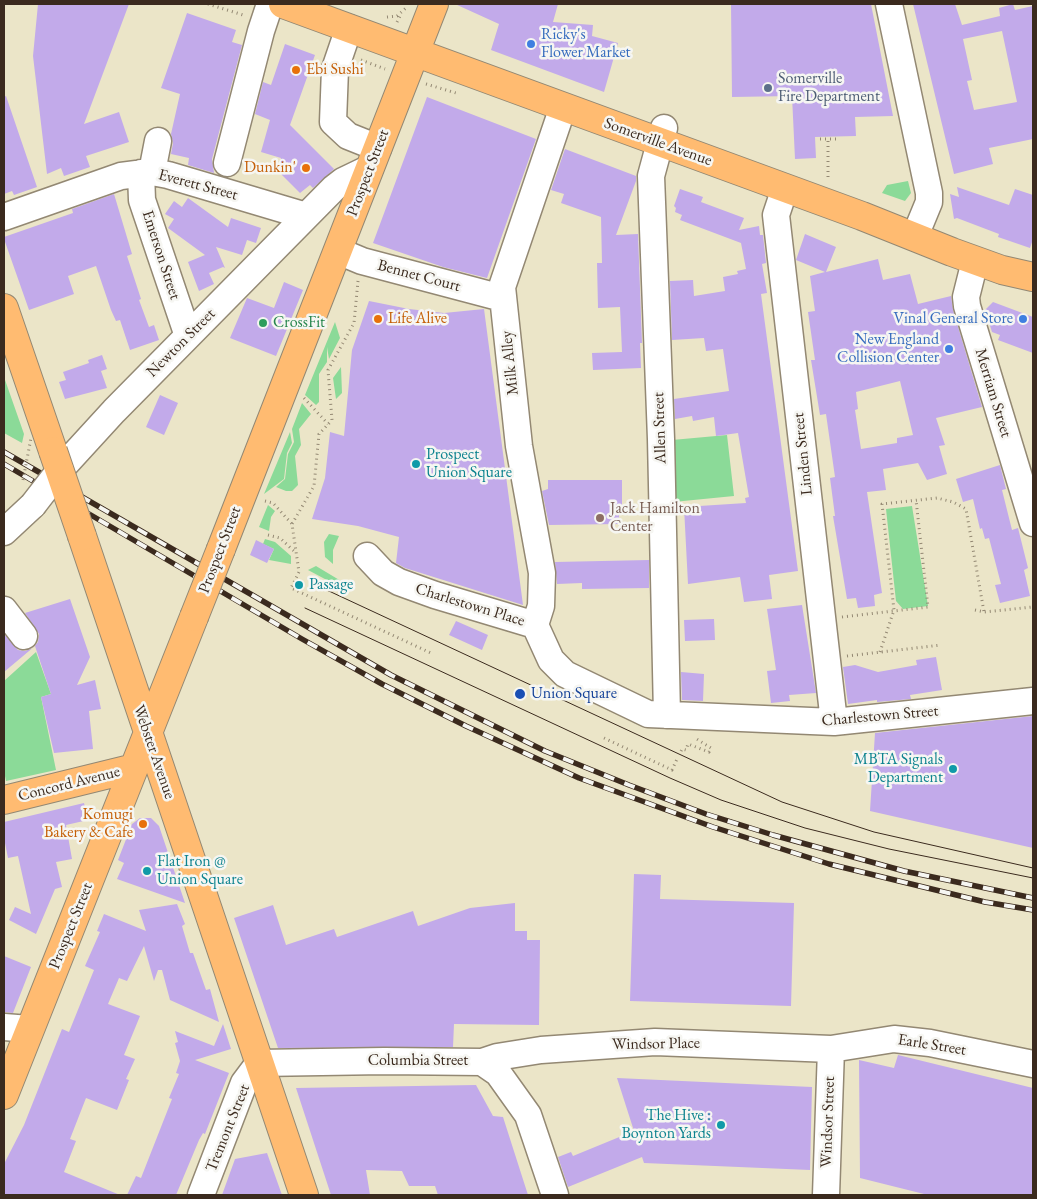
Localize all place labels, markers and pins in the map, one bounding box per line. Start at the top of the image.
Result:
place label: Ricky's Flower Market [541,25,631,63]
marker: Ricky's Flower Market [525,38,537,50]
place label: Ebi Sushi [306,60,364,80]
marker: Ebi Sushi [290,64,302,76]
place label: Somerville Fire Department [778,69,880,107]
marker: Somerville Fire Department [762,82,774,94]
place label: Dunkin' [244,158,296,178]
marker: Dunkin' [300,162,312,174]
place label: Life Alive [388,309,447,329]
place label: Vinal General Store [893,309,1013,329]
place label: CrossFit [273,313,325,333]
marker: Life Alive [372,313,384,325]
marker: Vinal General Store [1017,313,1029,325]
marker: CrossFit [257,317,269,329]
place label: New England Collision Center [837,330,939,368]
marker: New England Collision Center [943,343,955,355]
place label: Prospect Union Square [426,445,512,483]
marker: Prospect Union Square [410,458,422,470]
place label: Jack Hamilton Center [610,499,700,537]
marker: Jack Hamilton Center [594,512,606,524]
place label: Passage [309,575,353,595]
marker: Passage [293,579,305,591]
place label: Union Square [531,684,617,704]
marker: Union Square [513,687,527,701]
place label: MBTA Signals Department [854,750,943,788]
marker: MBTA Signals Department [947,763,959,775]
place label: Komugi Bakery & Cafe [44,805,133,843]
marker: Komugi Bakery & Cafe [137,818,149,830]
place label: Flat Iron @ Union Square [157,852,243,890]
marker: Flat Iron @ Union Square [141,865,153,877]
place label: The Hive : Boynton Yards [621,1106,711,1144]
marker: The Hive : Boynton Yards [715,1119,727,1131]

